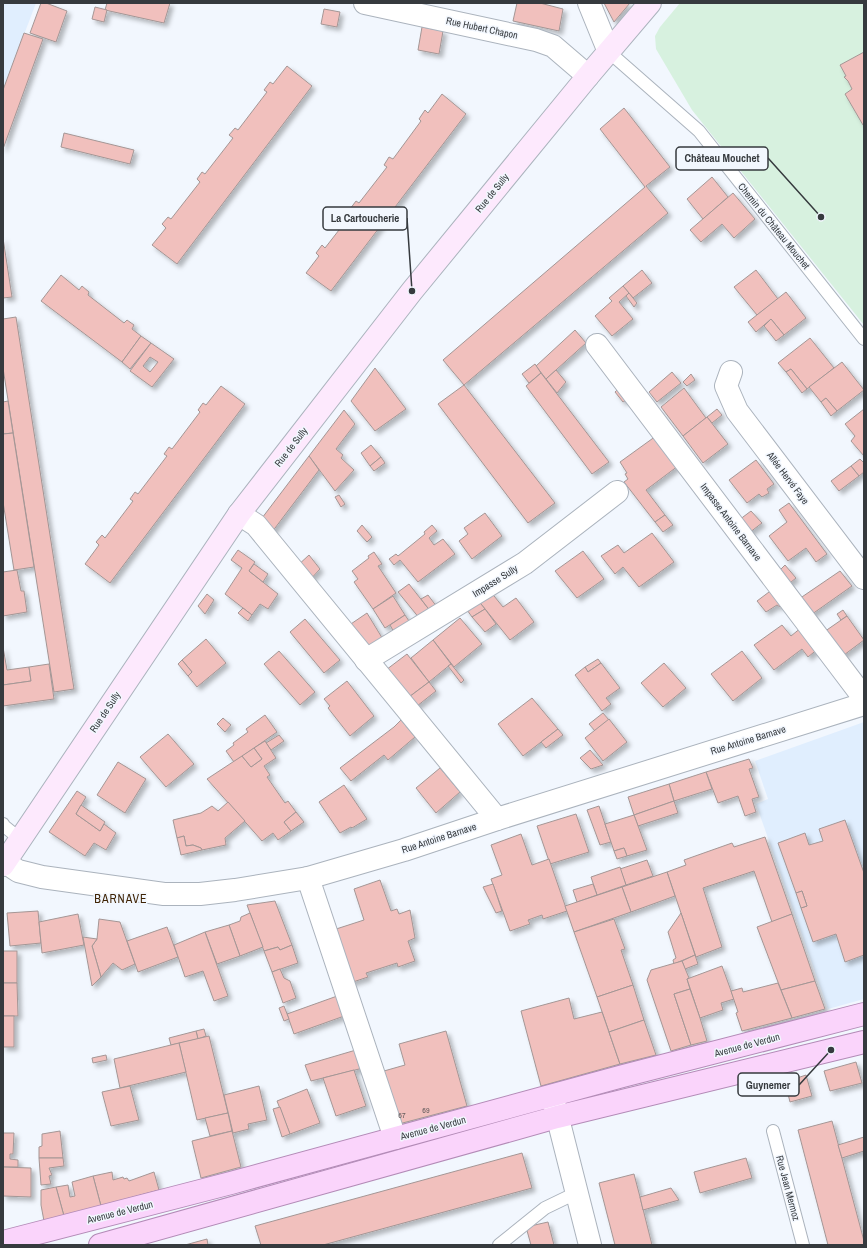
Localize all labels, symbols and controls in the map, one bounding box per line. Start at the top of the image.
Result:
street label: Rue Hubert Chapon [445,14,519,42]
callout: Château Mouchet [676,147,768,170]
text: Château Mouchet [684,151,760,165]
street label: Rue de Sully [472,170,512,215]
street label: Chemin du Château Mouchet [735,180,813,272]
callout: La Cartoucherie [323,207,407,230]
text: La Cartoucherie [331,211,399,225]
street label: Rue de Sully [272,424,311,469]
street label: Allée Hervé Faye [763,448,812,507]
street label: Impasse Antoine Barnave [698,481,765,564]
street label: Impasse Sully [470,561,521,600]
street label: Rue de Sully [87,688,124,735]
street label: Rue Antoine Barnave [709,722,788,758]
street label: Rue Antoine Barnave [400,820,478,856]
district label: BARNAVE [94,891,148,907]
street label: Avenue de Verdun [712,1030,781,1060]
callout: Guynemer [738,1073,799,1096]
text: Guynemer [746,1078,791,1092]
house number: 69 [422,1105,430,1115]
house number: 67 [398,1110,406,1120]
street label: Avenue de Verdun [398,1113,467,1143]
street label: Rue Jean Mermoz [773,1154,803,1222]
street label: Avenue de Verdun [85,1198,154,1227]

